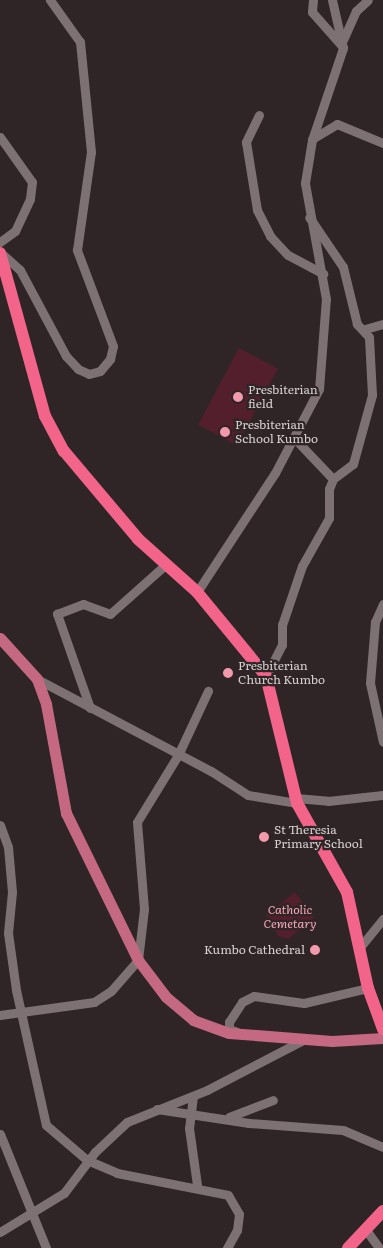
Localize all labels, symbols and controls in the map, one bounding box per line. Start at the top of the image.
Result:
place label: Presbiterian field [248,383,318,411]
marker: Presbiterian field [232,391,244,403]
place label: Presbiterian School Kumbo [235,418,318,446]
marker: Presbiterian School Kumbo [219,426,231,438]
place label: Presbiterian Church Kumbo [238,659,325,687]
marker: Presbiterian Church Kumbo [222,667,234,679]
place label: St Theresia Primary School [274,823,363,851]
marker: St Theresia Primary School [258,831,270,843]
park label: Catholic Cemetary [264,903,316,931]
place label: Kumbo Cathedral [204,943,305,957]
marker: Kumbo Cathedral [309,944,321,956]

